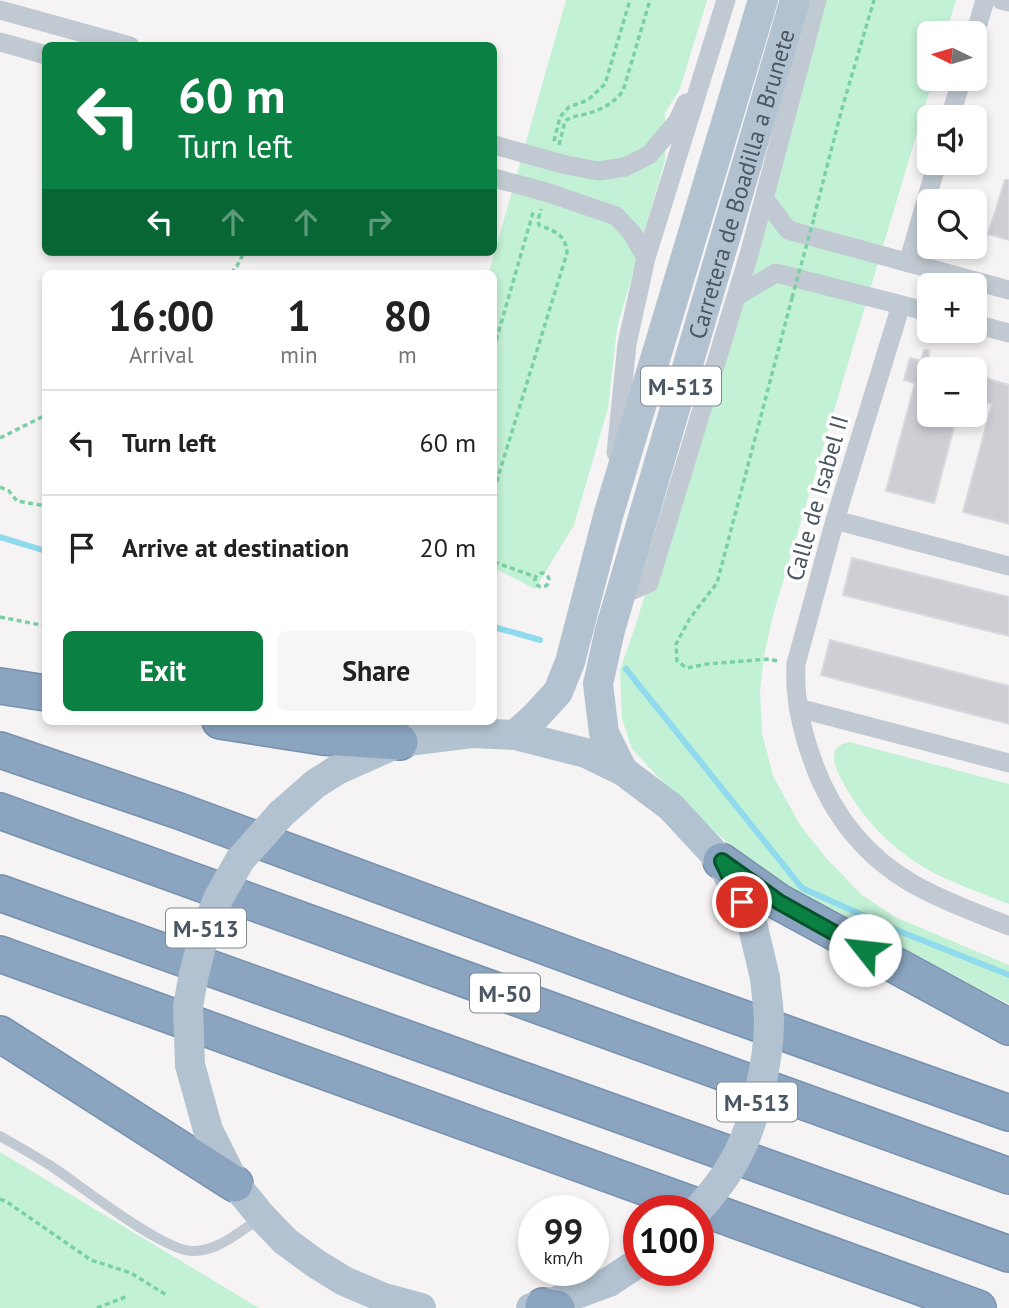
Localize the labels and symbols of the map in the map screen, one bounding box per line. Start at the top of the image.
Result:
north arrow [917,21,987,91]
street label: Carretera de Boadilla a Brunete [681,25,801,343]
road number: M-513 [641,366,721,406]
street label: Calle de Isabel II [779,412,855,584]
pin [712,872,772,932]
road number: M-513 [166,909,246,948]
position arrow [828,913,902,987]
road number: M-50 [470,974,540,1012]
road number: M-513 [717,1082,797,1121]
speed limit sign: 100 [623,1195,714,1286]

